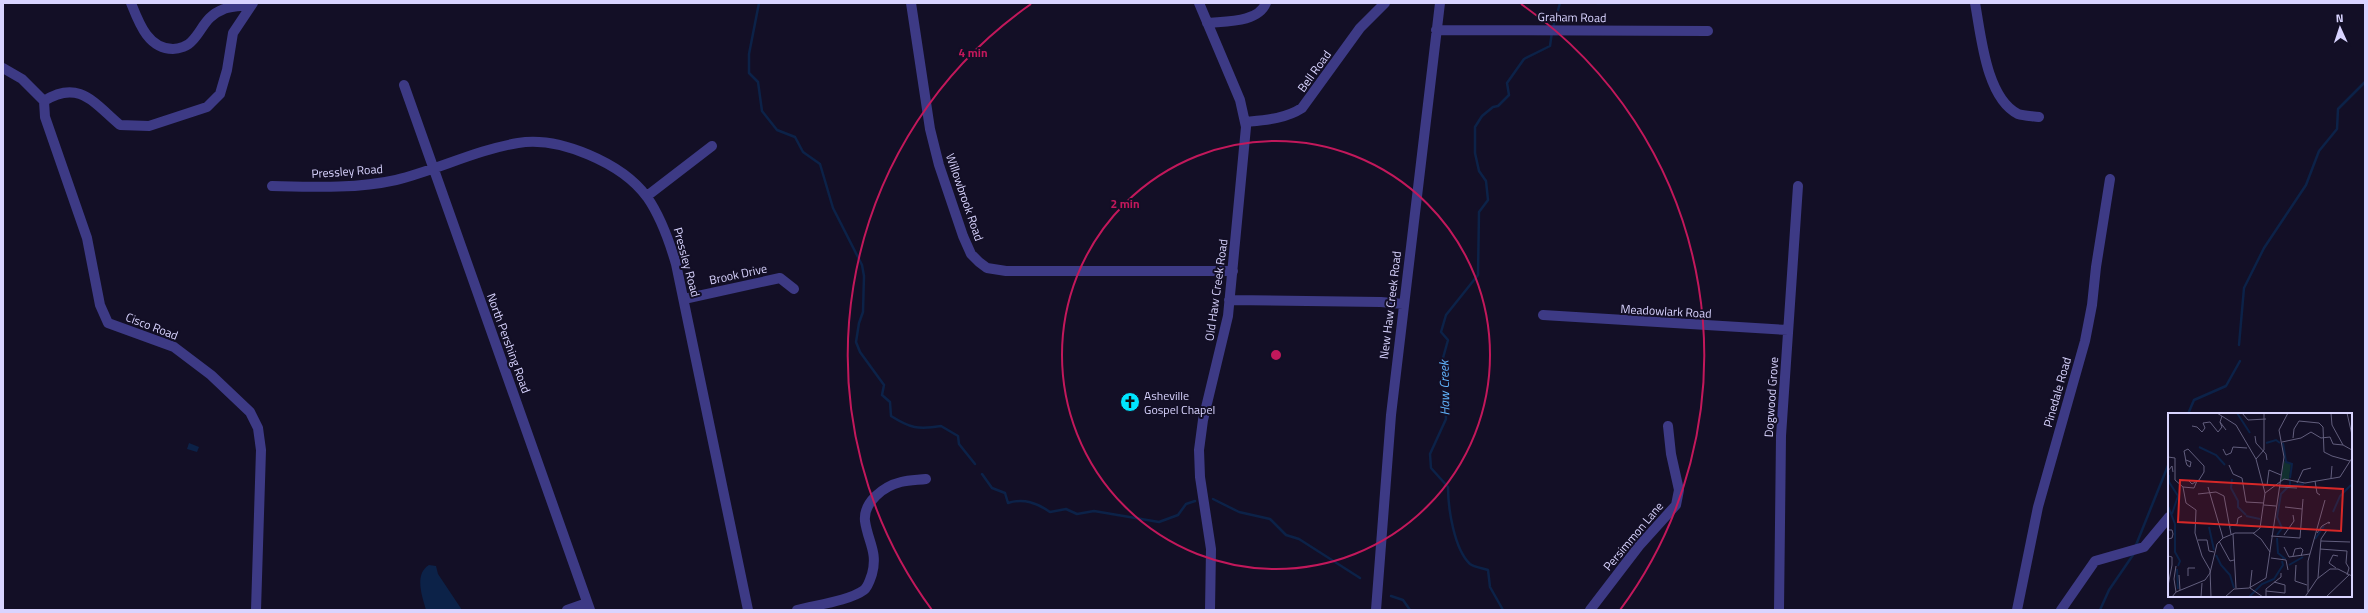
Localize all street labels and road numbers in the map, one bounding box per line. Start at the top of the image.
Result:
street label: Graham Road [1538,7,1606,27]
street label: Bell Road [1292,46,1336,96]
street label: Willowbrook Road [941,151,989,243]
street label: Pressley Road [311,159,383,183]
street label: Pressley Road [669,225,705,299]
street label: Old Haw Creek Road [1199,238,1233,342]
street label: New Haw Creek Road [1374,250,1406,360]
street label: Brook Drive [707,259,769,289]
street label: North Pershing Road [482,290,536,396]
street label: Meadowlark Road [1620,299,1712,323]
street label: Cisco Road [123,307,181,345]
street label: Pinedale Road [2038,355,2076,429]
street label: Dogwood Grove [1759,356,1783,438]
street label: Persimmon Lane [1598,497,1668,575]

